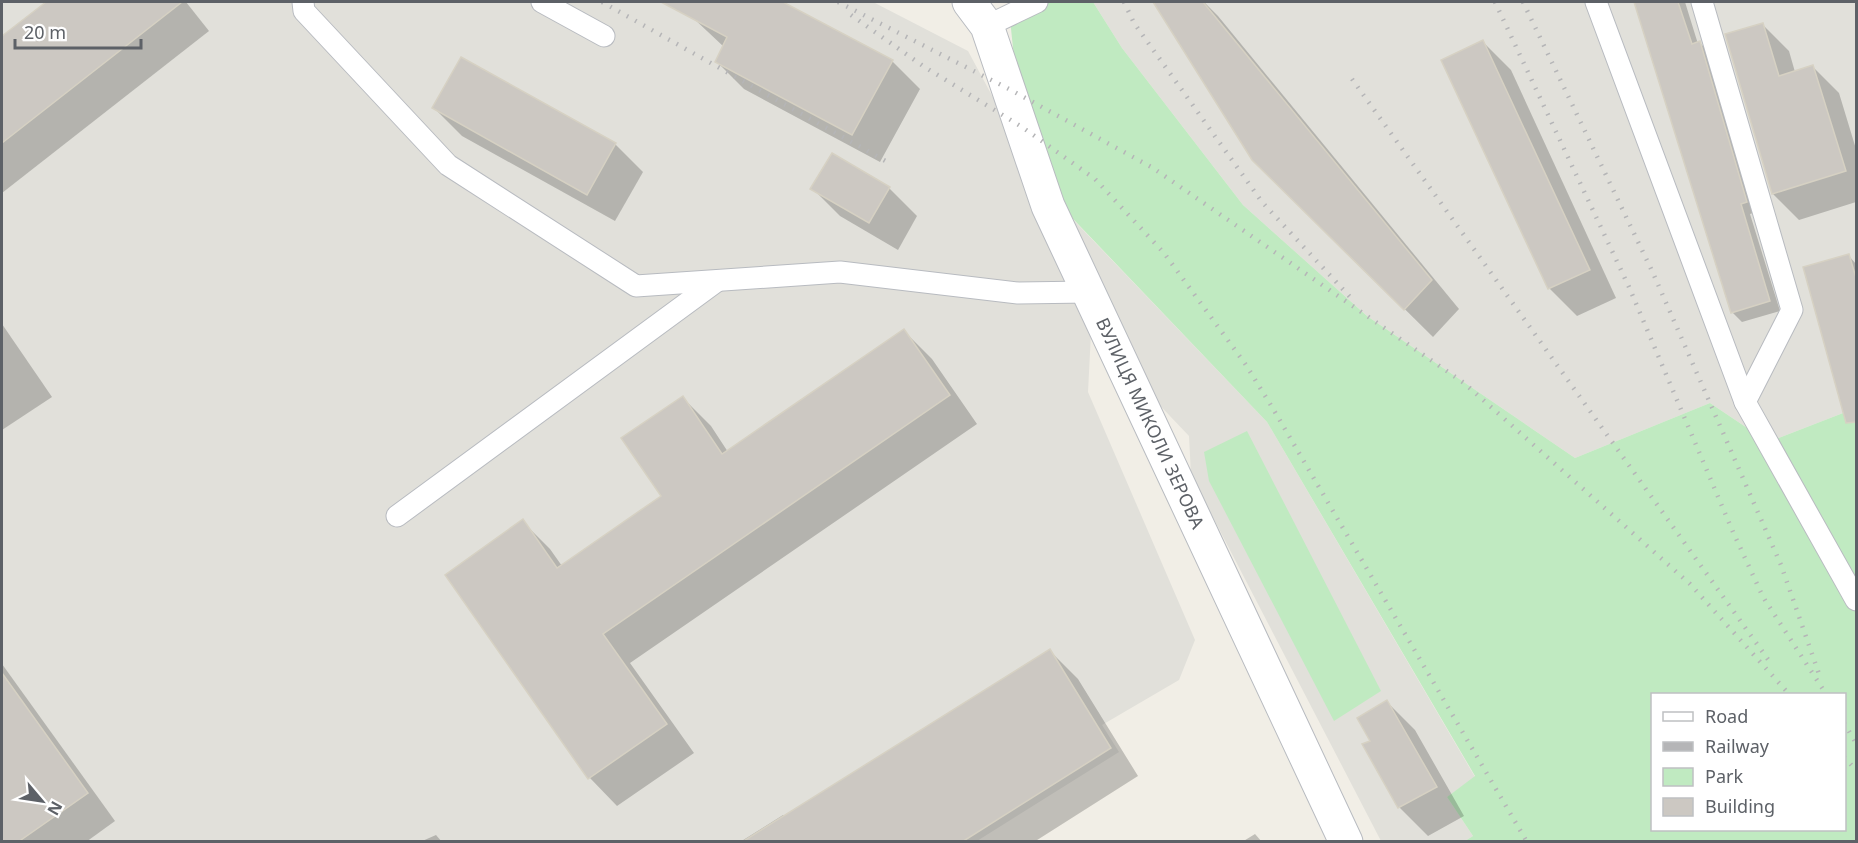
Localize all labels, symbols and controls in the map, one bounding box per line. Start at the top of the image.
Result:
scale bar [15,12,141,50]
text: 20 m [24,20,66,44]
street label: ВУЛИЦЯ МИКОЛИ ЗЕРОВА [1091,313,1211,533]
legend [1651,693,1846,831]
text: Road [1705,704,1748,728]
text: Railway [1705,734,1770,758]
text: Park [1705,764,1743,788]
north arrow [12,771,72,831]
text: Building [1705,794,1775,818]
text: N [42,797,68,819]

